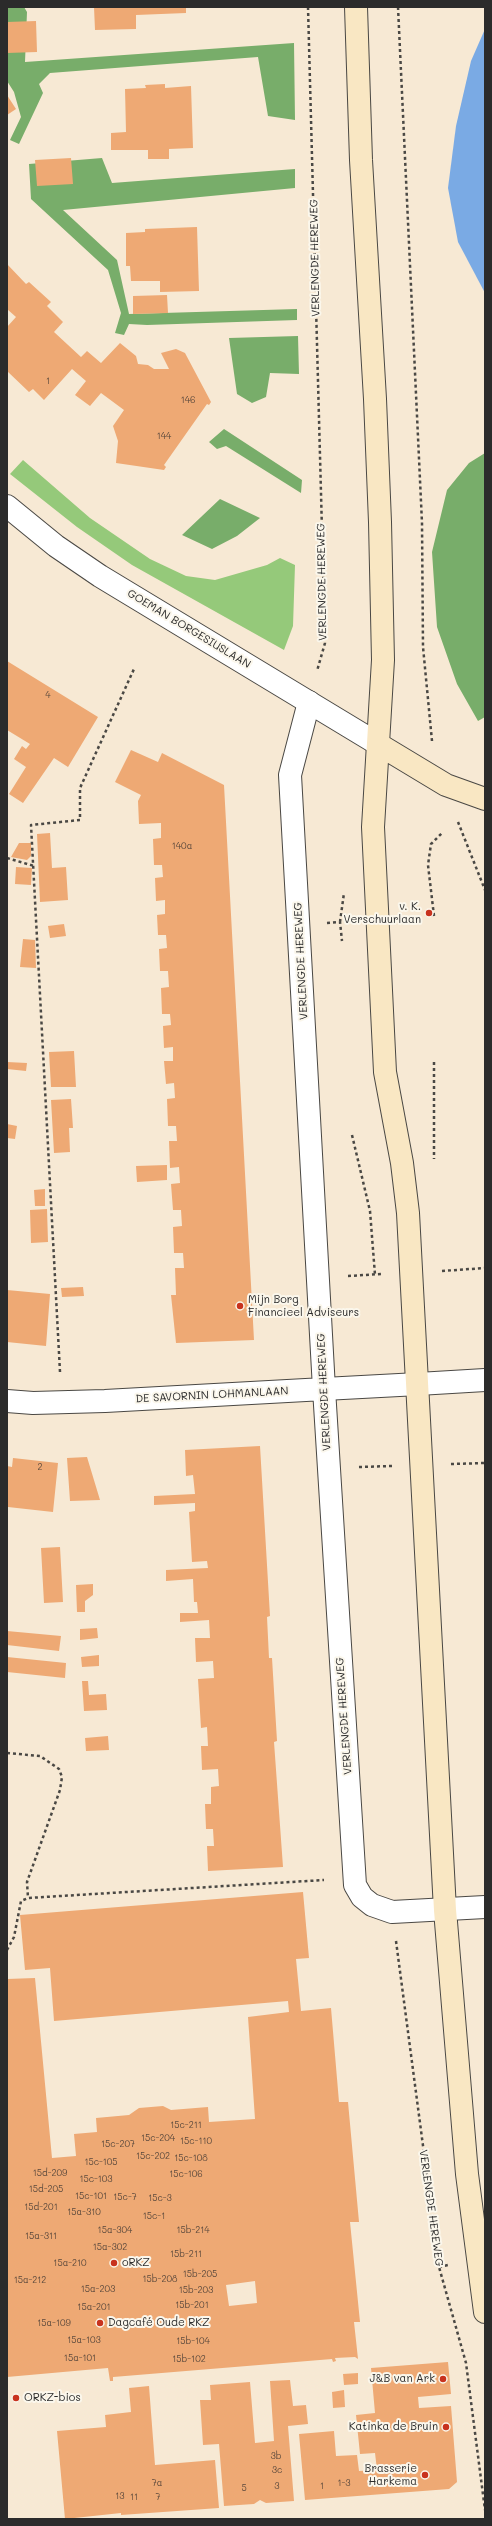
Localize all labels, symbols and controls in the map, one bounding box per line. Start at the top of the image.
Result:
street label: VERLENGDE HEREWEG [307,199,323,317]
house number: 1 [46,376,50,386]
house number: 146 [181,395,195,405]
house number: 144 [157,431,171,441]
street label: VERLENGDE HEREWEG [314,523,330,641]
street label: GOEMAN BORGESIUSLAAN [125,587,253,671]
house number: 4 [45,690,51,700]
house number: 140a [172,841,192,851]
place label: v. K. Verschuurlaan [343,900,421,926]
street label: VERLENGDE HEREWEG [291,902,311,1020]
marker: v. K. Verschuurlaan [424,908,434,918]
place label: Mijn Borg Financieel Adviseurs [248,1293,359,1319]
marker: Mijn Borg Financieel Adviseurs [235,1301,245,1311]
street label: VERLENGDE HEREWEG [314,1333,334,1451]
street label: DE SAVORNIN LOHMANLAAN [135,1384,289,1406]
house number: 2 [37,1462,43,1472]
street label: VERLENGDE HEREWEG [333,1657,355,1775]
house number: 15c-211 [170,2120,202,2130]
house number: 15c-204 [141,2133,175,2143]
house number: 15c-110 [180,2136,212,2146]
house number: 15c-207 [101,2139,135,2149]
street label: VERLENGDE HEREWEG [416,2149,446,2267]
house number: 15c-202 [136,2151,170,2161]
house number: 15c-108 [174,2153,208,2163]
house number: 15c-105 [84,2157,118,2167]
house number: 15d-209 [33,2168,67,2178]
house number: 15c-106 [169,2169,203,2179]
house number: 15c-103 [79,2174,113,2184]
house number: 15d-205 [29,2184,63,2194]
house number: 15c-101 [75,2191,107,2201]
house number: 15c-7 [113,2192,137,2202]
house number: 15c-3 [148,2193,172,2203]
house number: 15d-201 [24,2202,58,2212]
house number: 15a-310 [67,2207,101,2217]
house number: 15c-1 [143,2211,165,2221]
house number: 15a-304 [98,2225,132,2235]
house number: 15b-214 [176,2225,210,2235]
house number: 15a-311 [25,2231,57,2241]
house number: 15a-302 [93,2242,127,2252]
house number: 15b-211 [170,2249,202,2259]
place label: oRKZ [122,2256,150,2270]
house number: 15a-210 [53,2258,87,2268]
marker: oRKZ [109,2258,119,2268]
house number: 15b-205 [183,2269,217,2279]
house number: 15b-208 [143,2274,177,2284]
house number: 15a-212 [14,2275,46,2285]
house number: 15a-203 [81,2284,115,2294]
house number: 15b-203 [179,2285,213,2295]
house number: 15b-201 [175,2300,209,2310]
house number: 15a-201 [77,2302,111,2312]
place label: Dagcafé Oude RKZ [108,2316,209,2330]
house number: 15a-109 [37,2318,71,2328]
marker: Dagcafé Oude RKZ [95,2318,105,2328]
house number: 15a-103 [67,2335,101,2345]
house number: 15b-104 [176,2336,210,2346]
house number: 15a-101 [64,2353,96,2363]
house number: 15b-102 [172,2354,206,2364]
place label: J&B van Ark [369,2372,435,2386]
marker: J&B van Ark [438,2374,448,2384]
place label: ORKZ-bios [24,2391,81,2405]
marker: ORKZ-bios [11,2393,21,2403]
place label: Katinka de Bruin [349,2420,438,2434]
marker: Katinka de Bruin [441,2422,451,2432]
house number: 3b [270,2451,282,2461]
place label: Brasserie Harkema [365,2462,417,2488]
house number: 3c [272,2465,282,2475]
marker: Brasserie Harkema [420,2470,430,2480]
house number: 7a [152,2478,162,2488]
house number: 1-3 [337,2478,351,2488]
house number: 3 [274,2481,280,2491]
house number: 1 [320,2481,324,2491]
house number: 5 [241,2483,247,2493]
house number: 13 [115,2491,125,2501]
house number: 11 [130,2492,138,2502]
house number: 7 [155,2492,161,2502]

